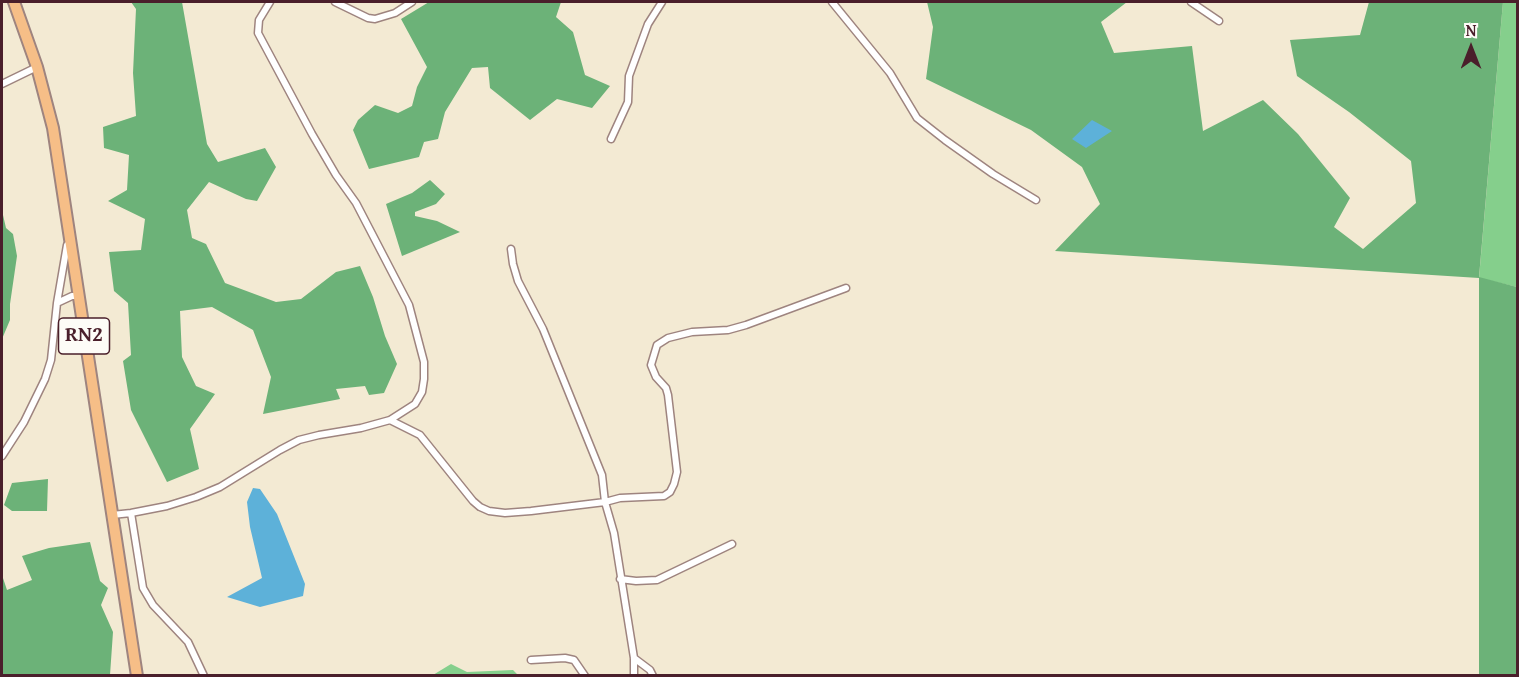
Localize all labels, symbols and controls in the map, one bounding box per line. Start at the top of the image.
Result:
north arrow [1441,18,1501,78]
text: N [1466,18,1476,42]
road number: RN2 [58,318,110,354]

